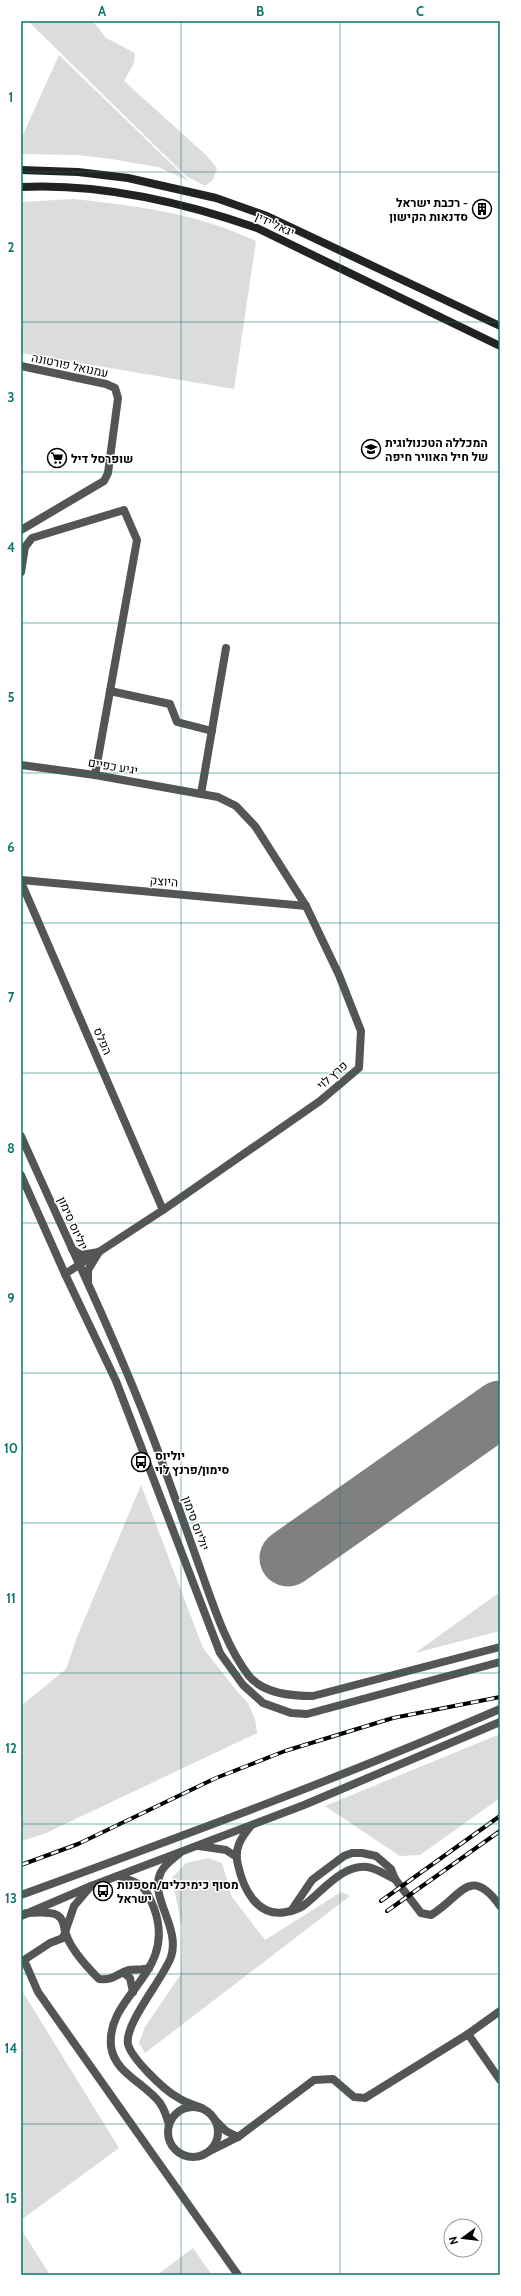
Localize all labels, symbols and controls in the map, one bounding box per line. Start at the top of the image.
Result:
text: A [98,3,107,19]
text: B [256,3,264,19]
text: C [416,3,424,19]
text: 1 [9,89,13,105]
place label: רכבת ישראל - סדנאות הקישון [389,195,468,224]
building icon: רכבת ישראל - סדנאות הקישון [471,198,493,220]
street label: יגאל ידין [253,208,297,240]
text: 2 [8,239,15,255]
street label: עמנואל פורטונה [30,350,110,380]
text: 3 [7,389,15,405]
place label: המכללה הטכנולוגית של חיל האוויר חיפה [385,435,488,464]
school or university icon: המכללה הטכנולוגית של חיל האוויר חיפה [360,438,382,460]
supermarket icon: שופרסל דיל [46,447,68,469]
place label: שופרסל דיל [71,451,133,466]
text: 4 [7,539,15,555]
text: 5 [8,689,15,705]
street label: יגיע כפיים [87,754,139,778]
text: 6 [7,839,15,855]
street label: היוצק [149,872,179,890]
text: 7 [8,989,15,1005]
street label: הפלס [91,1025,115,1057]
street label: פרץ לוי [314,1058,350,1092]
text: 8 [7,1140,15,1156]
street label: יוליוס סימון [55,1194,91,1252]
text: 9 [7,1290,15,1306]
text: 10 [4,1440,18,1456]
place label: יוליוס סימון/פרנץ לוי [155,1448,230,1477]
bus stop icon: יוליוס סימון/פרנץ לוי [130,1451,152,1473]
street label: יוליוס סימון [179,1494,213,1552]
text: 11 [6,1590,16,1606]
text: 12 [5,1740,17,1756]
place label: מסוף כימיכלים/מספנות ישראל [117,1877,239,1906]
bus stop icon: מסוף כימיכלים/מספנות ישראל [92,1880,114,1902]
text: 13 [5,1890,17,1906]
text: 14 [5,2040,17,2056]
text: 15 [5,2190,17,2206]
north arrow [443,2218,483,2258]
text: N [446,2235,461,2246]

